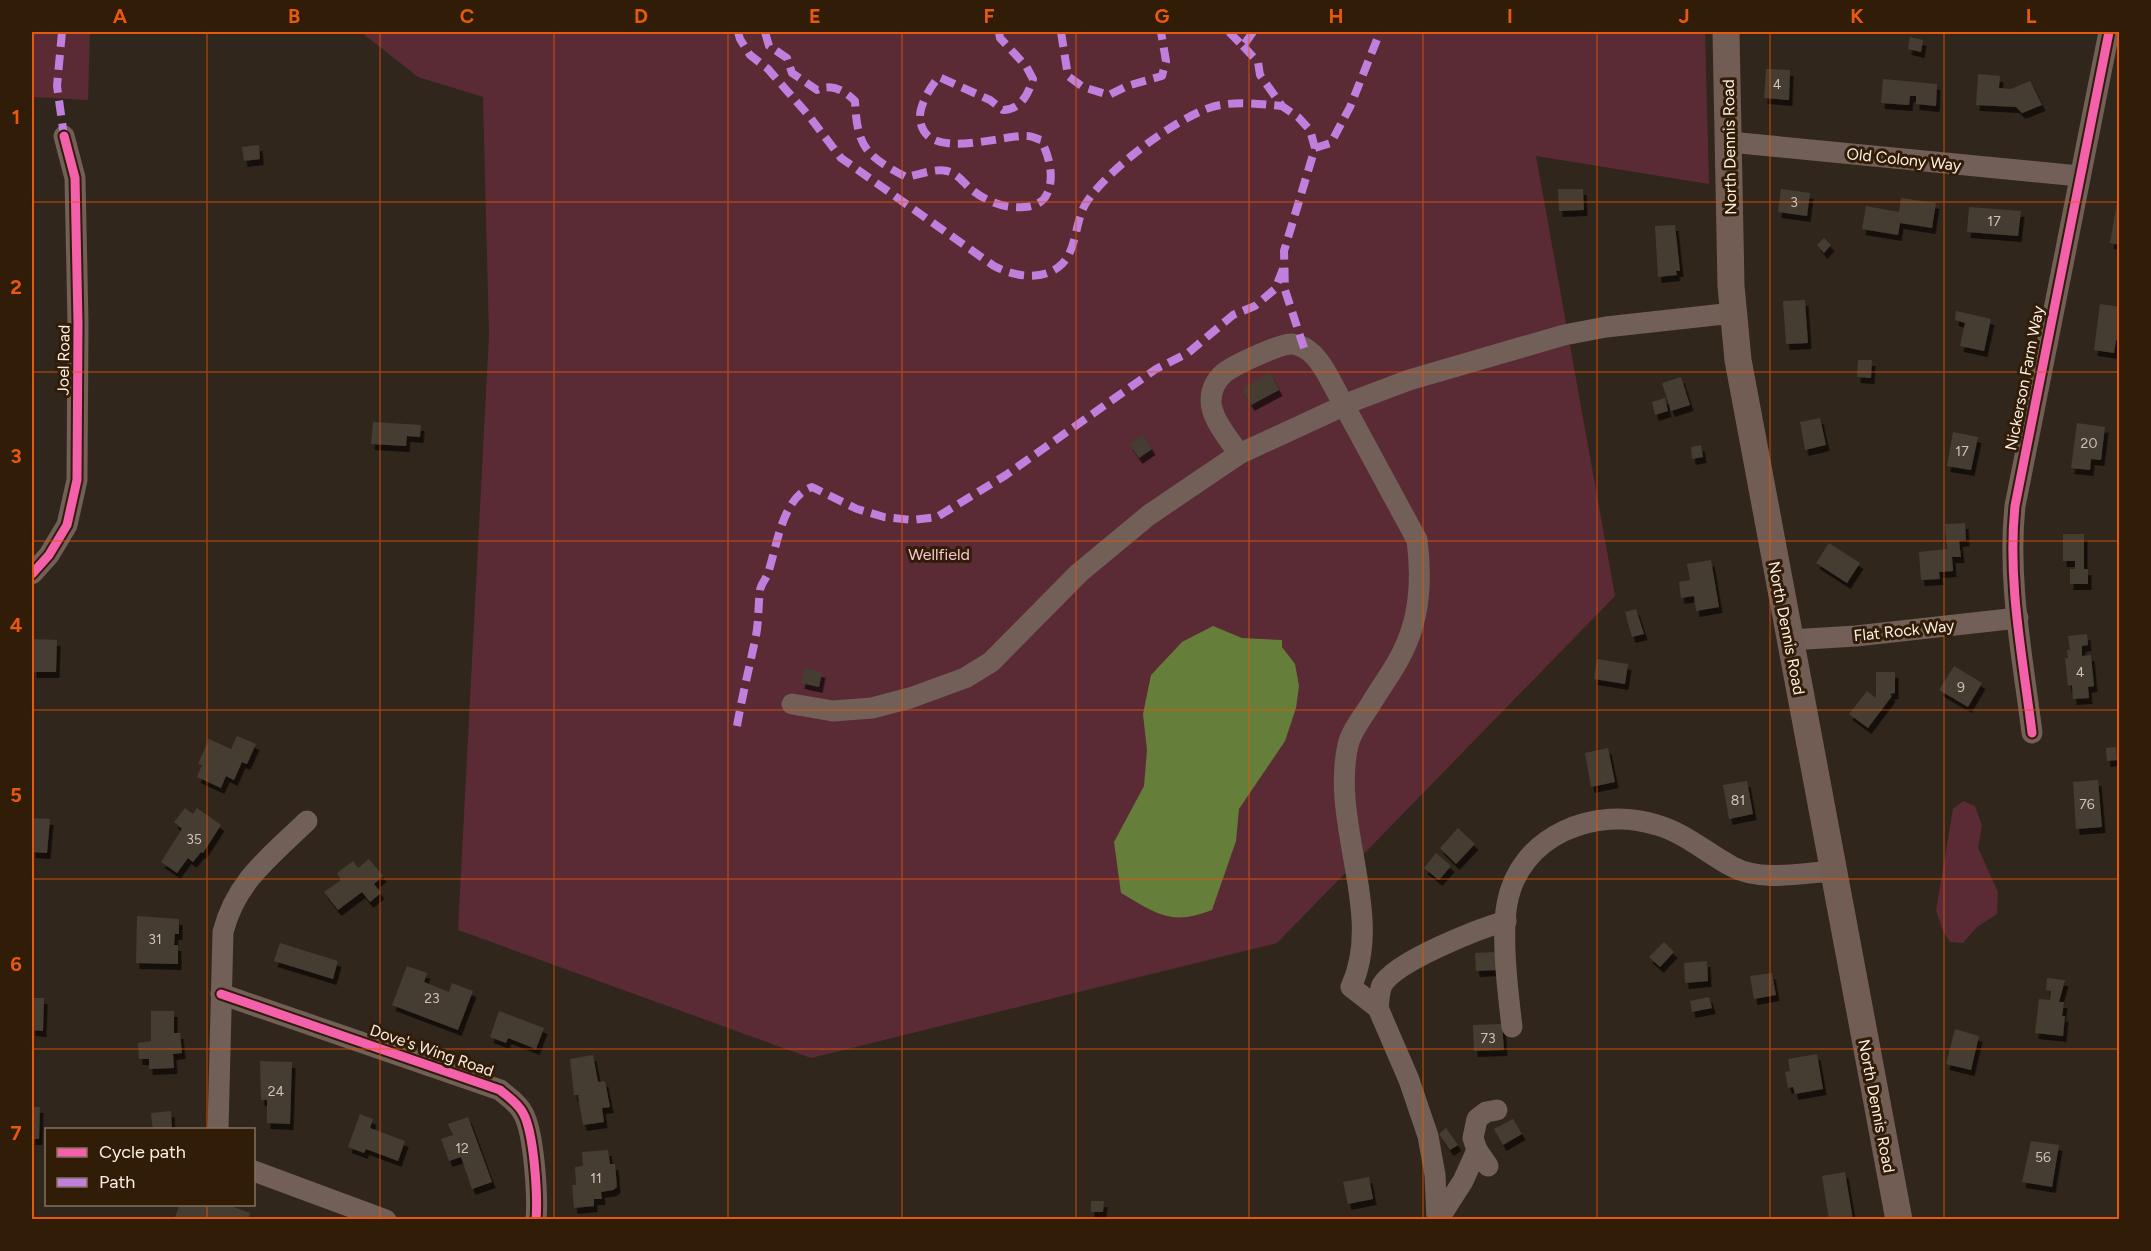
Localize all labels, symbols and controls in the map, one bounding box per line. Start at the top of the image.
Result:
text: A [113,4,128,28]
text: B [288,4,300,28]
text: C [460,4,474,28]
text: D [634,4,648,28]
text: E [809,4,821,28]
text: F [983,4,995,28]
text: G [1155,4,1170,28]
text: H [1329,4,1344,28]
text: I [1507,4,1513,28]
text: J [1678,4,1690,28]
text: K [1850,4,1864,28]
text: L [2026,4,2037,28]
house number: 4 [1773,76,1782,93]
street label: North Dennis Road [1719,79,1740,215]
text: 1 [12,105,20,129]
street label: Old Colony Way [1846,144,1963,175]
house number: 3 [1790,194,1798,211]
house number: 17 [1987,213,2001,230]
text: 2 [10,275,22,299]
street label: Nickerson Farm Way [2001,304,2048,452]
street label: Joel Road [53,325,74,395]
house number: 20 [2081,435,2097,452]
house number: 17 [1955,443,1969,460]
text: 3 [10,444,22,468]
park label: Wellfield [908,545,970,564]
street label: North Dennis Road [1764,560,1809,696]
text: 4 [10,613,23,637]
street label: Flat Rock Way [1853,616,1956,645]
house number: 4 [2076,664,2085,681]
house number: 9 [1957,679,1965,696]
text: 5 [10,783,22,807]
house number: 81 [1731,792,1745,809]
house number: 76 [2079,796,2095,813]
house number: 35 [186,831,202,848]
house number: 31 [148,931,162,948]
text: 6 [10,952,22,976]
house number: 23 [424,990,440,1007]
street label: Dove's Wing Road [367,1020,496,1081]
house number: 73 [1480,1030,1496,1047]
street label: North Dennis Road [1854,1038,1899,1174]
house number: 24 [268,1083,285,1100]
text: 7 [10,1121,22,1145]
legend [45,1128,255,1206]
house number: 12 [455,1140,469,1157]
text: Cycle path [99,1141,186,1163]
house number: 56 [2035,1149,2051,1166]
house number: 11 [590,1170,602,1187]
text: Path [99,1171,135,1193]

